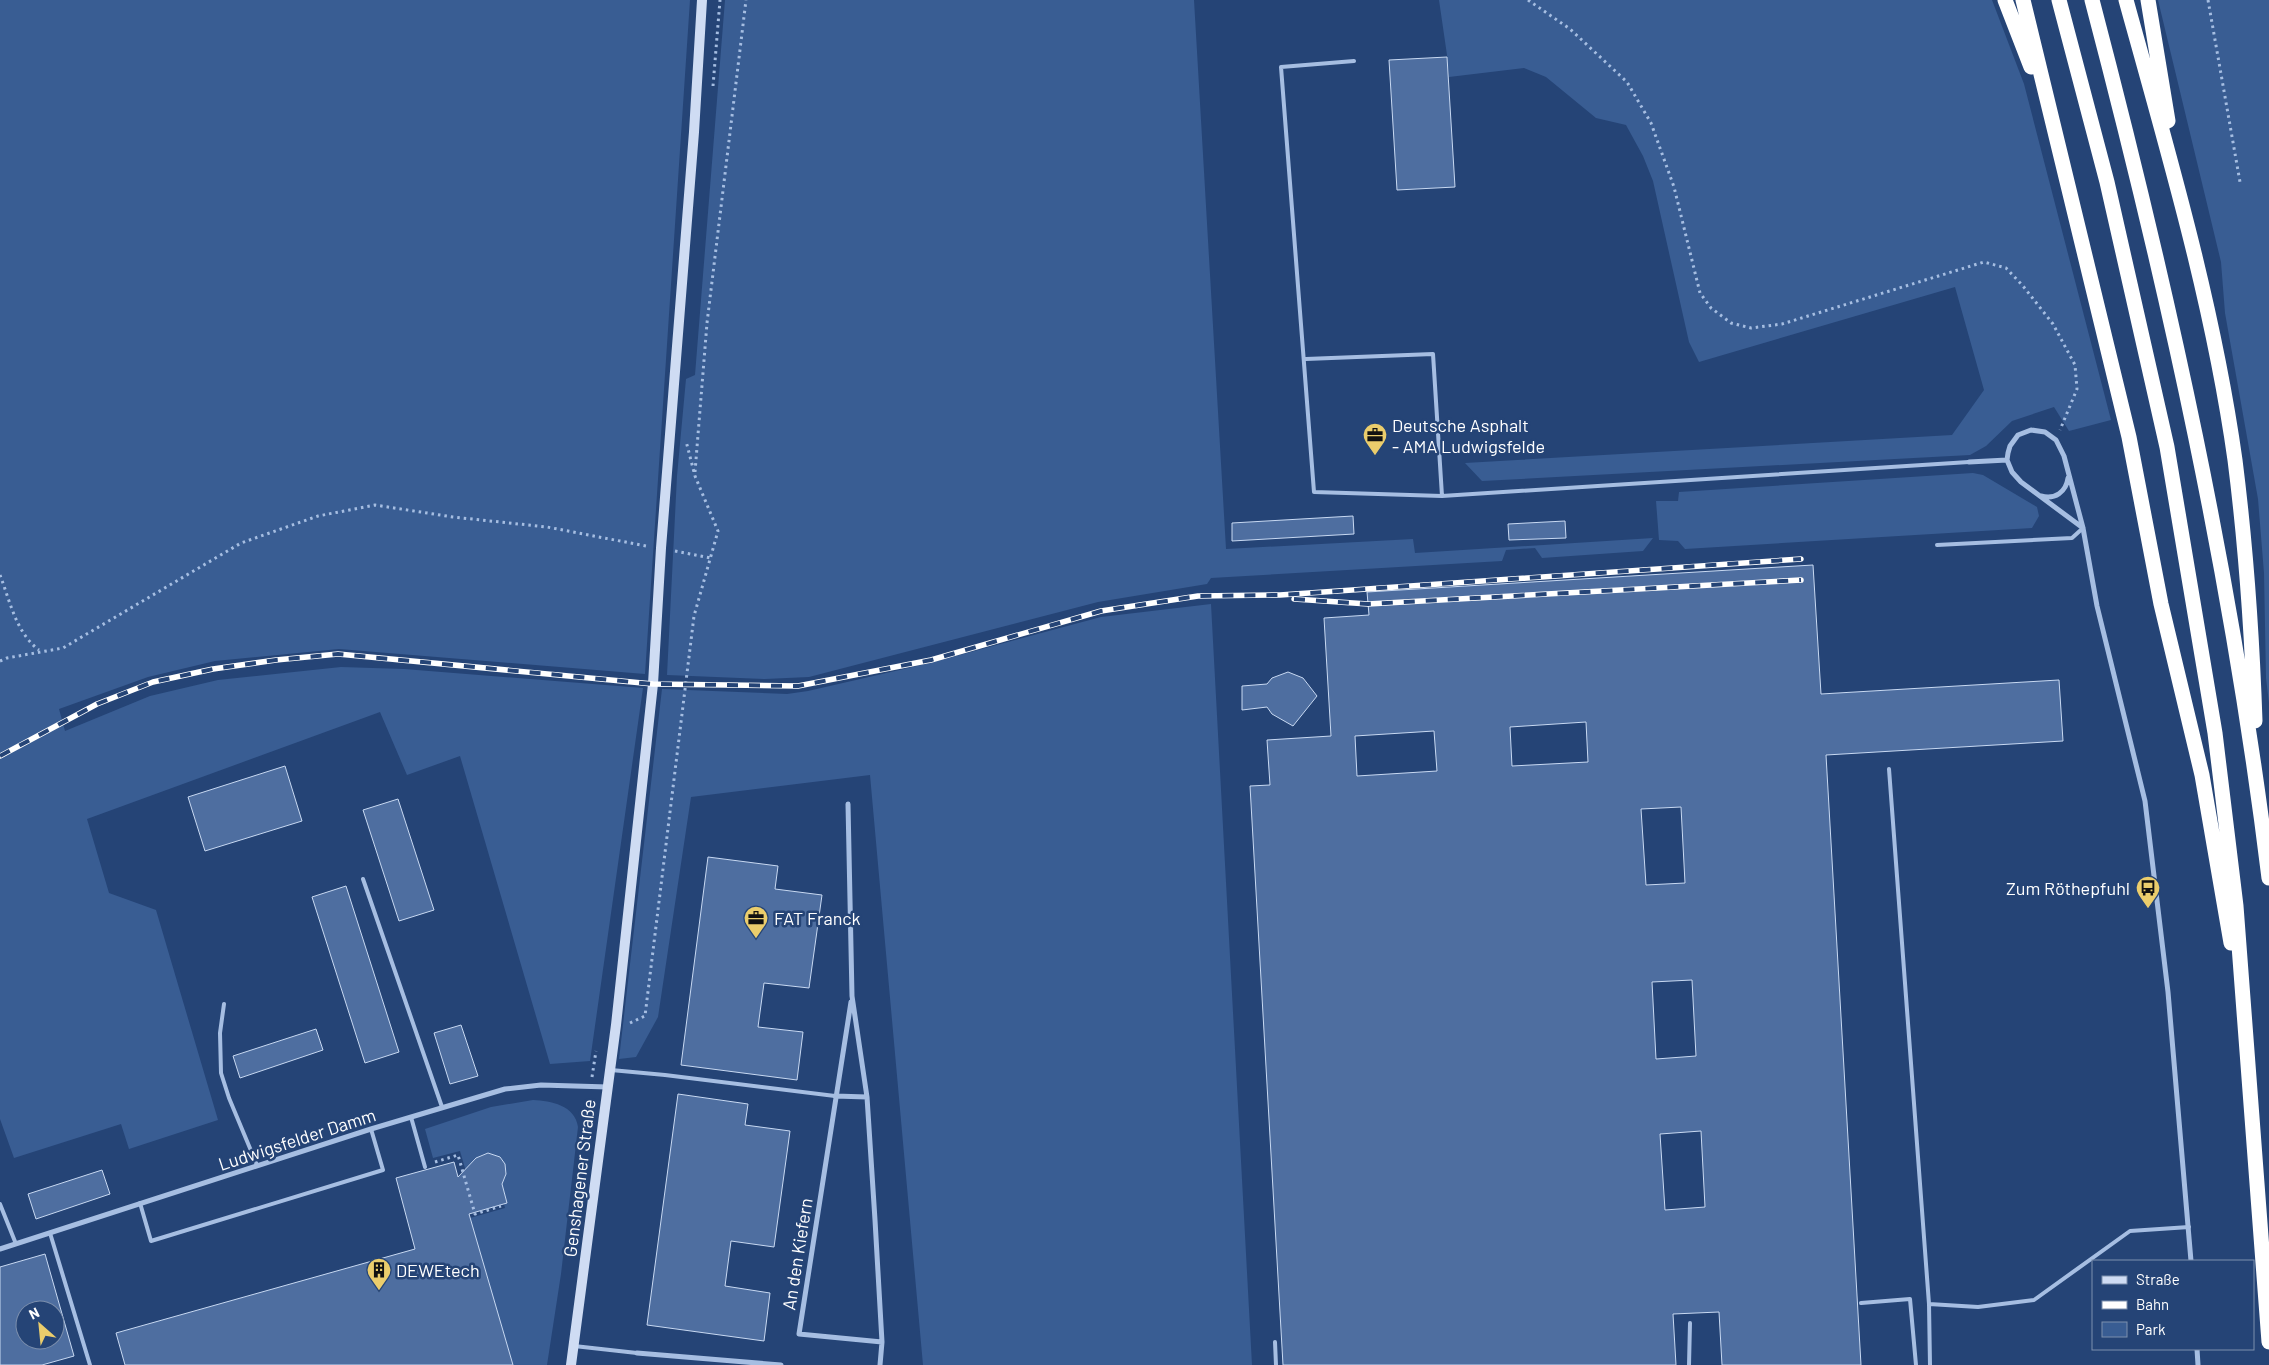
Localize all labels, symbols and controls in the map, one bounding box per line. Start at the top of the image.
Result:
place label: Deutsche Asphalt - AMA Ludwigsfelde [1392,414,1545,457]
office icon: Deutsche Asphalt - AMA Ludwigsfelde [1362,422,1388,456]
bus stop icon: Zum Röthepfuhl [2135,875,2161,909]
place label: Zum Röthepfuhl [2006,877,2130,899]
office icon: FAT Franck [743,905,769,939]
place label: FAT Franck [774,907,861,929]
street label: Genshagener Straße [558,1098,600,1258]
street label: Ludwigsfelder Damm [215,1103,379,1175]
street label: An den Kiefern [777,1196,817,1312]
building icon: DEWEtech [366,1257,392,1291]
place label: DEWEtech [396,1259,480,1281]
legend [2092,1260,2254,1350]
text: Straße [2136,1270,2180,1288]
text: Bahn [2136,1295,2169,1313]
north arrow [15,1300,65,1350]
text: N [26,1303,42,1323]
text: Park [2136,1320,2166,1338]

